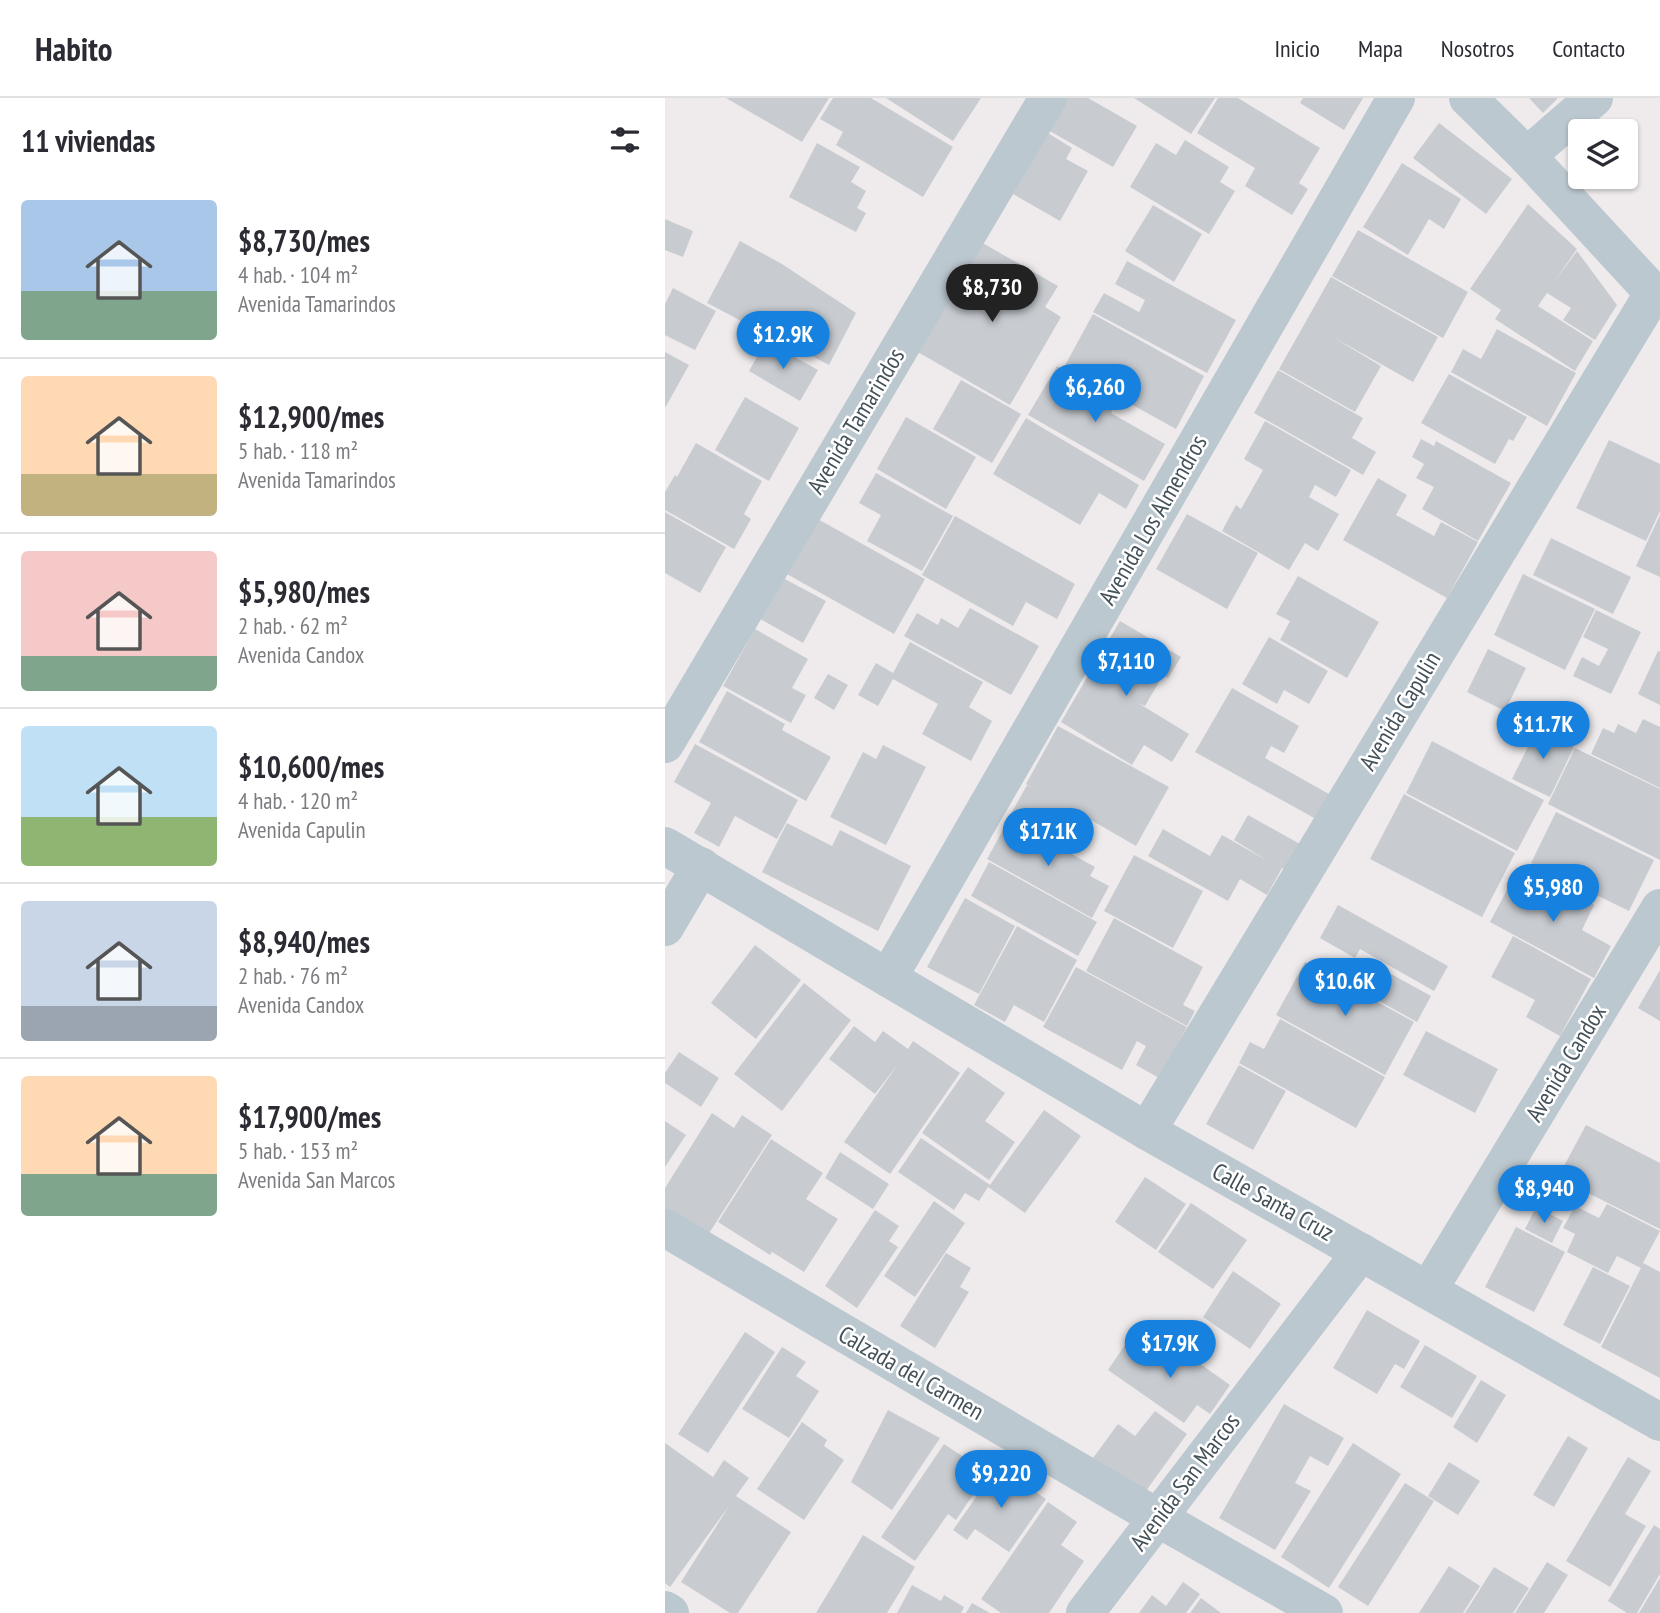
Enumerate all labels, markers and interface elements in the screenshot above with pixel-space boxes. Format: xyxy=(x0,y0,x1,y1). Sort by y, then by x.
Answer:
text: Habito xyxy=(35,27,113,70)
text: Inicio xyxy=(1274,33,1320,64)
text: Mapa xyxy=(1358,33,1403,64)
text: Nosotros xyxy=(1441,33,1514,64)
text: Contacto xyxy=(1552,33,1625,64)
map controls xyxy=(1568,119,1638,189)
button: layers xyxy=(1568,119,1638,189)
text: 11 viviendas xyxy=(21,121,155,160)
icon: filters xyxy=(606,121,644,159)
text: $8,730/mes xyxy=(238,221,370,260)
icon: home xyxy=(77,228,161,312)
text: 4 hab. · 104 m² xyxy=(238,260,358,289)
pin: $8,730 xyxy=(935,264,1049,324)
text: $8,730 xyxy=(962,272,1022,301)
text: Avenida Tamarindos xyxy=(238,289,396,318)
pin: $12.9K xyxy=(726,312,840,371)
text: $12.9K xyxy=(753,319,813,348)
street label: Avenida Tamarindos xyxy=(800,342,911,499)
pin: $6,260 xyxy=(1038,364,1152,424)
text: $6,260 xyxy=(1065,372,1125,401)
text: $12,900/mes xyxy=(238,397,384,436)
icon: home xyxy=(77,404,161,488)
street label: Avenida Los Almendros xyxy=(1091,429,1214,610)
text: 5 hab. · 118 m² xyxy=(238,436,358,465)
text: Avenida Tamarindos xyxy=(238,465,396,494)
text: $5,980/mes xyxy=(238,572,370,611)
icon: home xyxy=(77,579,161,663)
text: 2 hab. · 62 m² xyxy=(238,611,348,640)
pin: $7,110 xyxy=(1069,638,1183,698)
text: Avenida Candox xyxy=(238,640,364,669)
text: $7,110 xyxy=(1097,646,1155,675)
street label: Avenida Capulin xyxy=(1352,646,1447,776)
pin: $11.7K xyxy=(1486,702,1600,761)
text: $11.7K xyxy=(1513,709,1573,738)
text: $10,600/mes xyxy=(238,747,384,786)
icon: home xyxy=(77,754,161,838)
text: 4 hab. · 120 m² xyxy=(238,786,358,815)
pin: $17.1K xyxy=(991,808,1105,868)
text: Avenida Capulin xyxy=(238,815,366,844)
text: $17.1K xyxy=(1019,816,1077,845)
pin: $5,980 xyxy=(1496,864,1610,924)
text: $5,980 xyxy=(1523,872,1583,901)
text: $8,940/mes xyxy=(238,922,370,961)
icon: home xyxy=(77,929,161,1013)
pin: $10.6K xyxy=(1288,958,1402,1018)
text: 2 hab. · 76 m² xyxy=(238,961,348,990)
text: $10.6K xyxy=(1315,966,1375,995)
text: Avenida Candox xyxy=(238,990,364,1019)
street label: Avenida Candox xyxy=(1518,998,1613,1127)
text: $17,900/mes xyxy=(238,1097,381,1136)
icon: home xyxy=(77,1104,161,1188)
text: 5 hab. · 153 m² xyxy=(238,1136,358,1165)
street label: Calle Santa Cruz xyxy=(1207,1155,1340,1248)
text: Avenida San Marcos xyxy=(238,1165,395,1194)
pin: $8,940 xyxy=(1487,1166,1601,1225)
text: $8,940 xyxy=(1514,1173,1574,1202)
street label: Calzada del Carmen xyxy=(833,1318,990,1427)
pin: $17.9K xyxy=(1113,1320,1227,1380)
text: $17.9K xyxy=(1141,1328,1199,1357)
street label: Avenida San Marcos xyxy=(1123,1407,1246,1557)
pin: $9,220 xyxy=(944,1450,1058,1510)
text: $9,220 xyxy=(971,1458,1031,1487)

